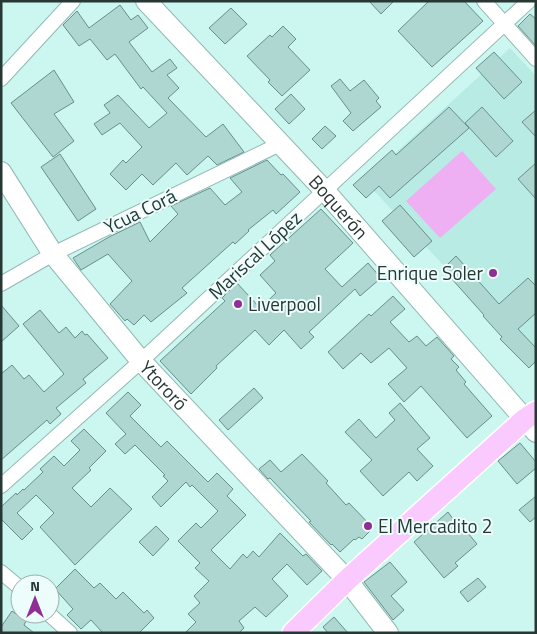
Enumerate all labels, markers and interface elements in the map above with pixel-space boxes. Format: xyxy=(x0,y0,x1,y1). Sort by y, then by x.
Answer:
street label: Boquerón xyxy=(302,168,376,245)
street label: Ycua Corá xyxy=(99,180,181,241)
street label: Mariscal López xyxy=(201,204,308,306)
place label: Enrique Soler xyxy=(377,258,483,287)
marker: Enrique Soler xyxy=(487,267,499,279)
place label: Liverpool xyxy=(248,289,321,318)
marker: Liverpool xyxy=(232,298,244,310)
street label: Ytororó xyxy=(133,353,195,417)
place label: El Mercadito 2 xyxy=(378,511,492,540)
marker: El Mercadito 2 xyxy=(362,520,374,532)
north arrow xyxy=(10,574,60,624)
text: N xyxy=(30,575,40,596)

